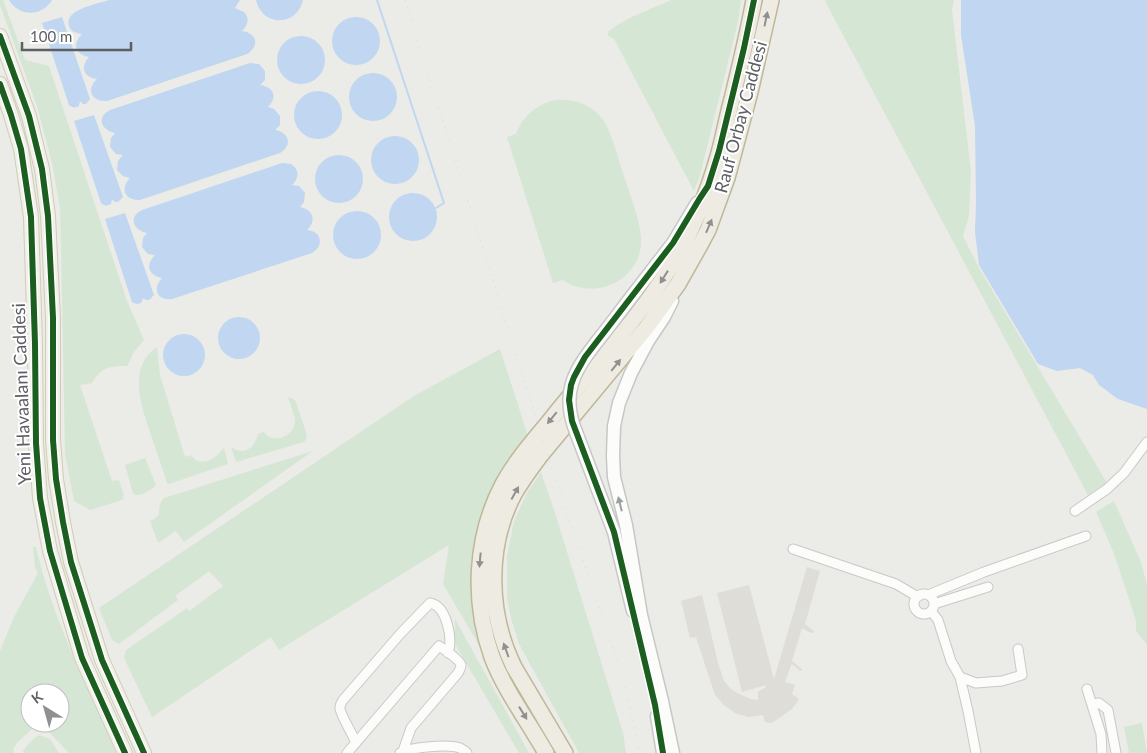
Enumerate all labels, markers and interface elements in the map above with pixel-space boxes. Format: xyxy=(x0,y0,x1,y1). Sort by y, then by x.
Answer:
one-way arrow xyxy=(763,11,771,27)
scale bar xyxy=(22,20,131,52)
text: 100 m xyxy=(30,27,72,45)
street label: Rauf Orbay Caddesi xyxy=(709,38,771,195)
one-way arrow xyxy=(706,219,714,233)
one-way arrow xyxy=(659,271,669,284)
street label: Yeni Havaalanı Caddesi xyxy=(7,303,35,485)
one-way arrow xyxy=(610,359,621,372)
one-way arrow xyxy=(547,411,558,424)
one-way arrow xyxy=(511,486,520,500)
one-way arrow xyxy=(616,496,624,511)
one-way arrow xyxy=(476,553,484,569)
one-way arrow xyxy=(502,642,510,657)
north arrow xyxy=(20,683,70,733)
text: K xyxy=(28,687,46,707)
one-way arrow xyxy=(518,707,527,720)

